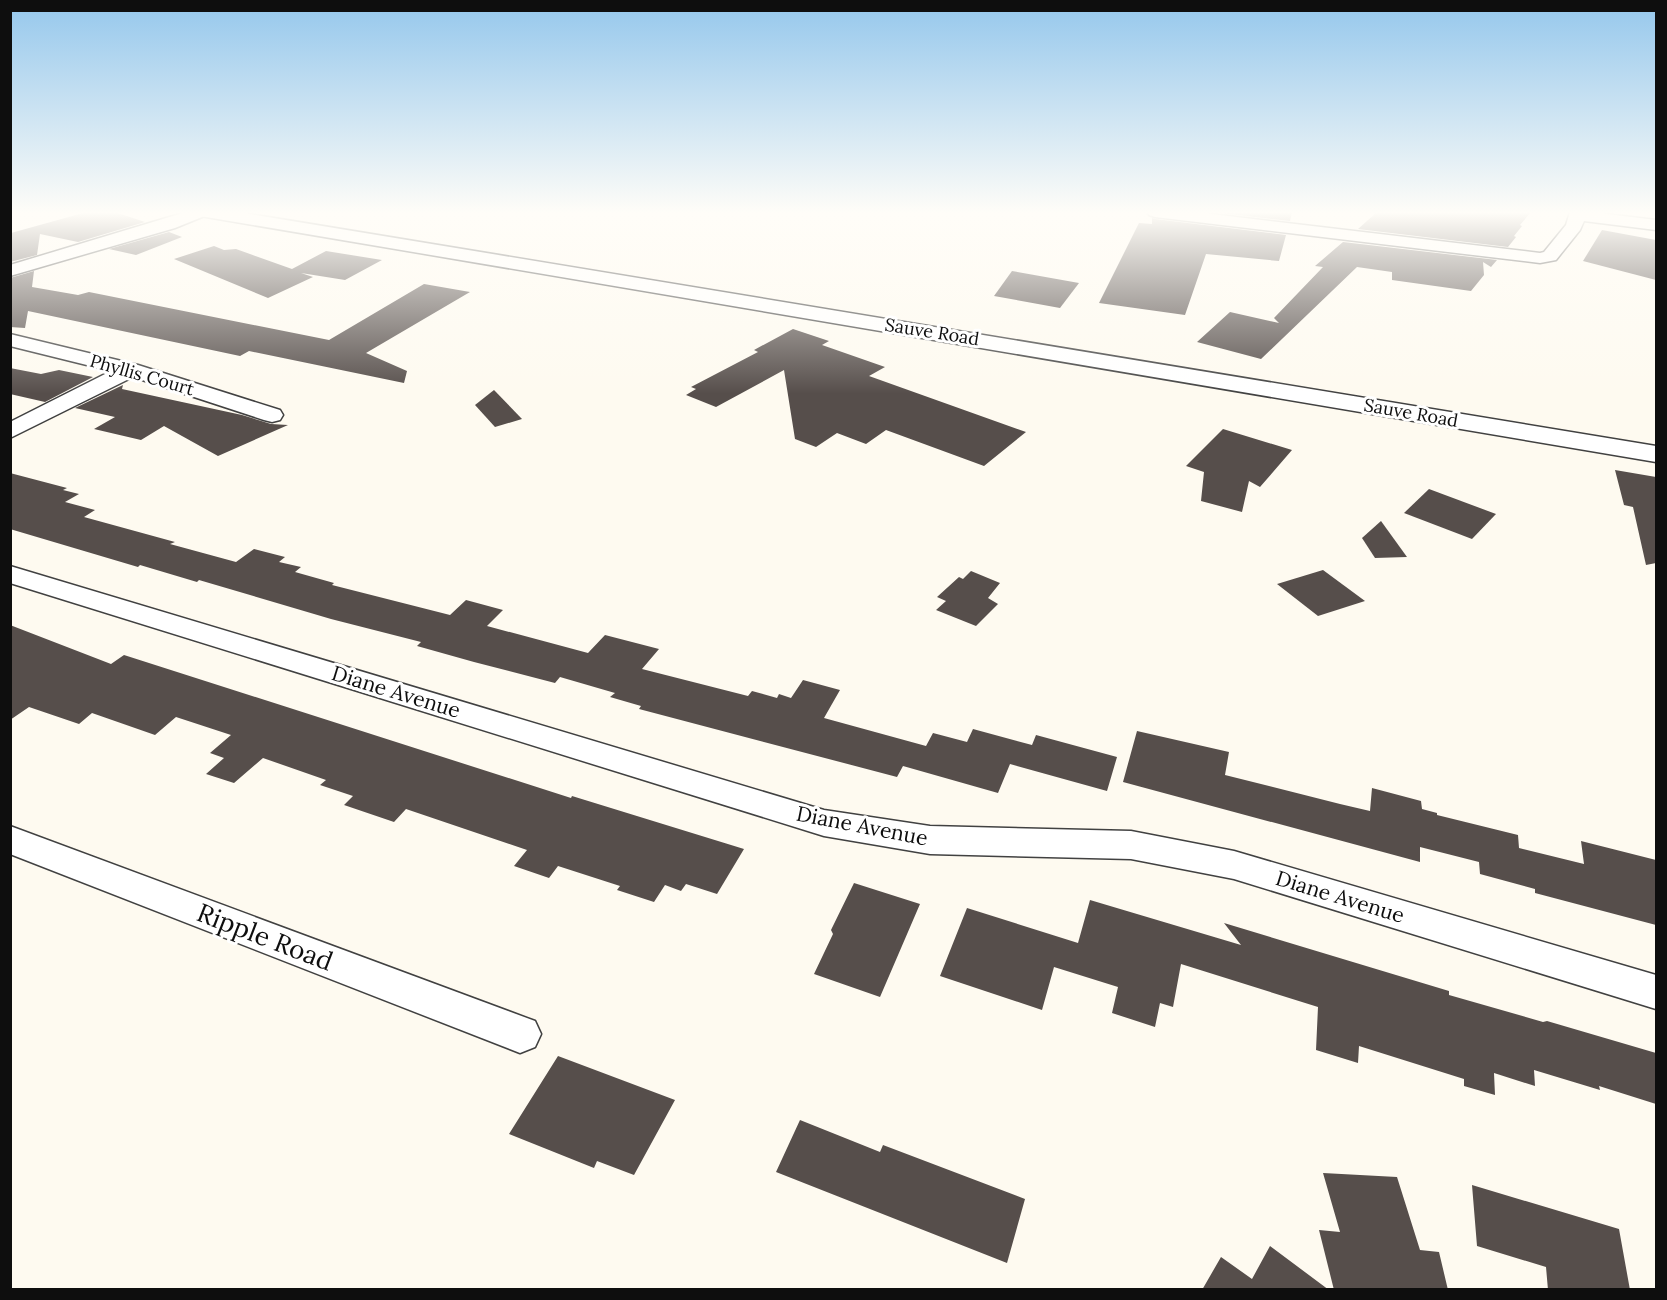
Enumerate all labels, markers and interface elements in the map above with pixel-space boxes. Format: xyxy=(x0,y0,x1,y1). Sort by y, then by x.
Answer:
street label: Sauve Road xyxy=(883,313,981,350)
street label: Phyllis Court xyxy=(87,349,197,400)
street label: Sauve Road xyxy=(1362,393,1460,432)
street label: Diane Avenue xyxy=(328,659,464,724)
street label: Diane Avenue xyxy=(794,800,930,851)
street label: Diane Avenue xyxy=(1272,864,1408,929)
street label: Ripple Road xyxy=(193,896,338,978)

